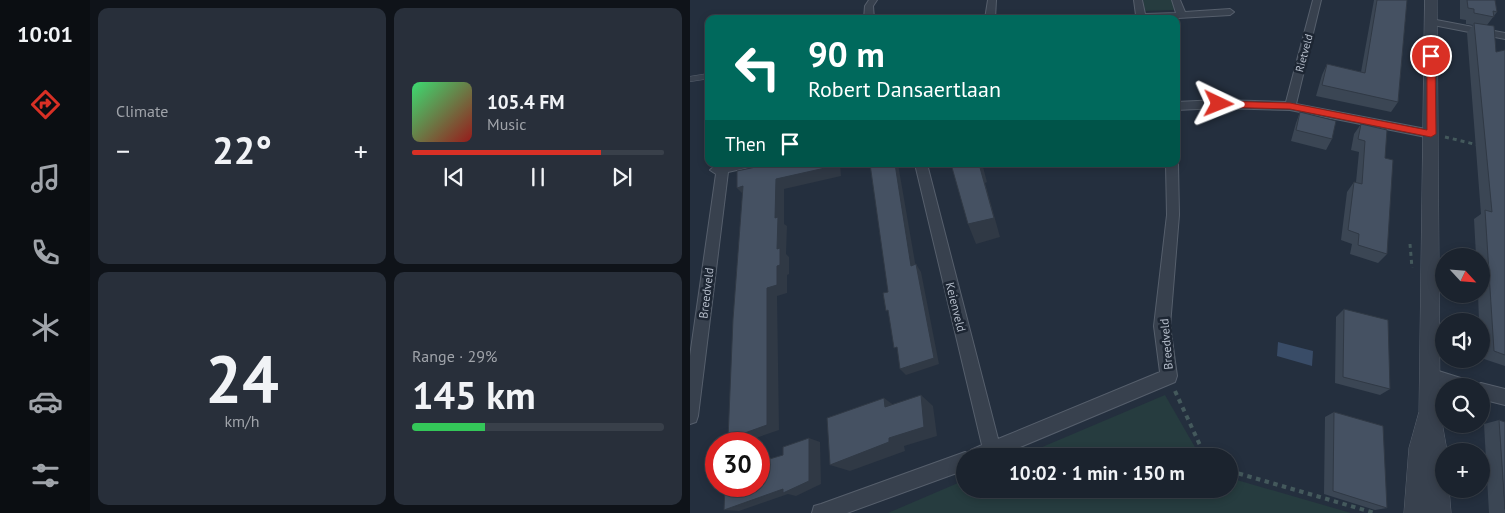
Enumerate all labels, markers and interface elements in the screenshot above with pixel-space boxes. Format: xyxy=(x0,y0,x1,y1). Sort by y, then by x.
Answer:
text: 10:01 xyxy=(17,20,73,48)
text: 90 m xyxy=(808,31,885,77)
street label: Rietveld xyxy=(1292,32,1316,74)
icon: left xyxy=(725,35,790,100)
pin xyxy=(1410,35,1452,77)
icon: arrive xyxy=(1417,42,1445,70)
text: Robert Dansaertlaan xyxy=(808,75,1001,103)
position arrow xyxy=(1192,77,1244,129)
icon: directions xyxy=(28,87,63,122)
text: 105.4 FM xyxy=(487,90,564,114)
text: Climate xyxy=(116,101,168,121)
text: Music xyxy=(487,114,527,134)
text: 22° xyxy=(212,125,272,174)
icon: arrive xyxy=(776,130,804,158)
text: − xyxy=(116,132,130,169)
text: + xyxy=(354,132,368,169)
text: Then xyxy=(725,132,766,156)
icon: music xyxy=(28,161,63,196)
icon: previous xyxy=(440,163,468,191)
icon: pause xyxy=(524,163,552,191)
icon: next xyxy=(608,163,636,191)
icon: phone xyxy=(28,235,63,270)
north arrow xyxy=(1435,248,1490,302)
map controls xyxy=(1435,248,1490,498)
street label: Breedveld xyxy=(695,267,717,319)
street label: Keienveld xyxy=(943,281,969,333)
icon: climate xyxy=(28,310,63,345)
button: sound xyxy=(1435,313,1490,368)
street label: Breedveld xyxy=(1156,318,1176,370)
text: 24 xyxy=(205,336,279,420)
text: Range · 29% xyxy=(412,346,497,366)
text: 145 km xyxy=(412,370,536,419)
button: search xyxy=(1435,378,1490,433)
icon: car xyxy=(28,384,63,419)
text: km/h xyxy=(224,411,260,431)
speed limit sign: 30 xyxy=(705,432,770,497)
button: + xyxy=(1435,443,1490,498)
icon: filters xyxy=(28,458,63,493)
text: 10:02 · 1 min · 150 m xyxy=(1009,461,1185,485)

